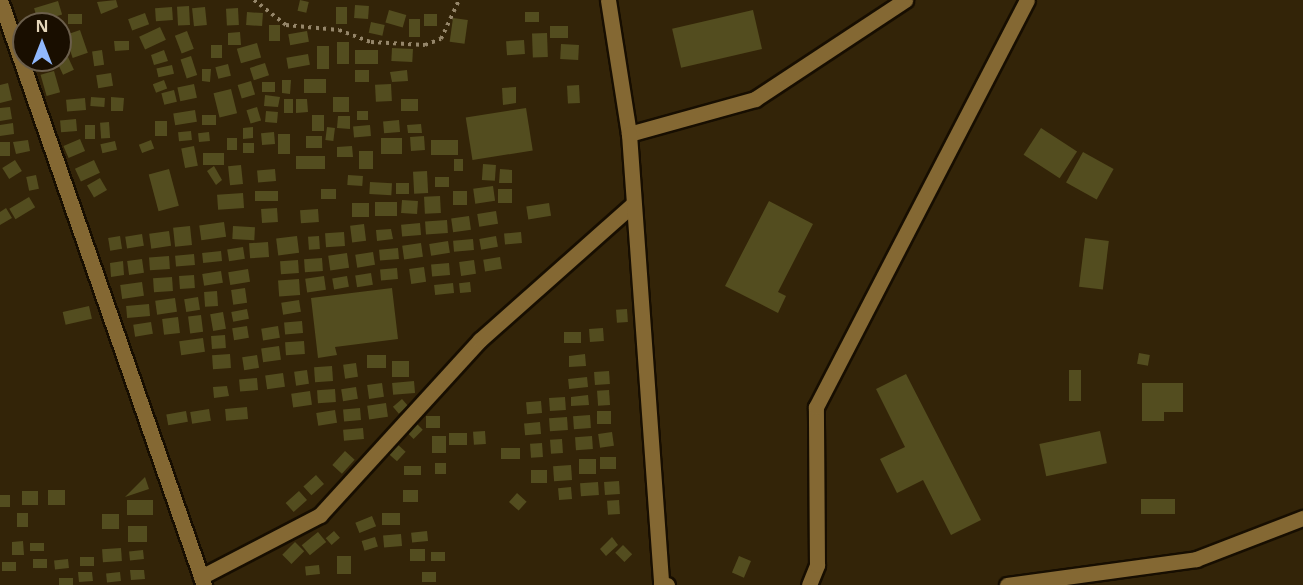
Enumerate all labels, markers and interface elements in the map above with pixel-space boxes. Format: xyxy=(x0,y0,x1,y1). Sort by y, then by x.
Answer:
north arrow xyxy=(12,12,72,72)
text: N xyxy=(35,15,49,37)

